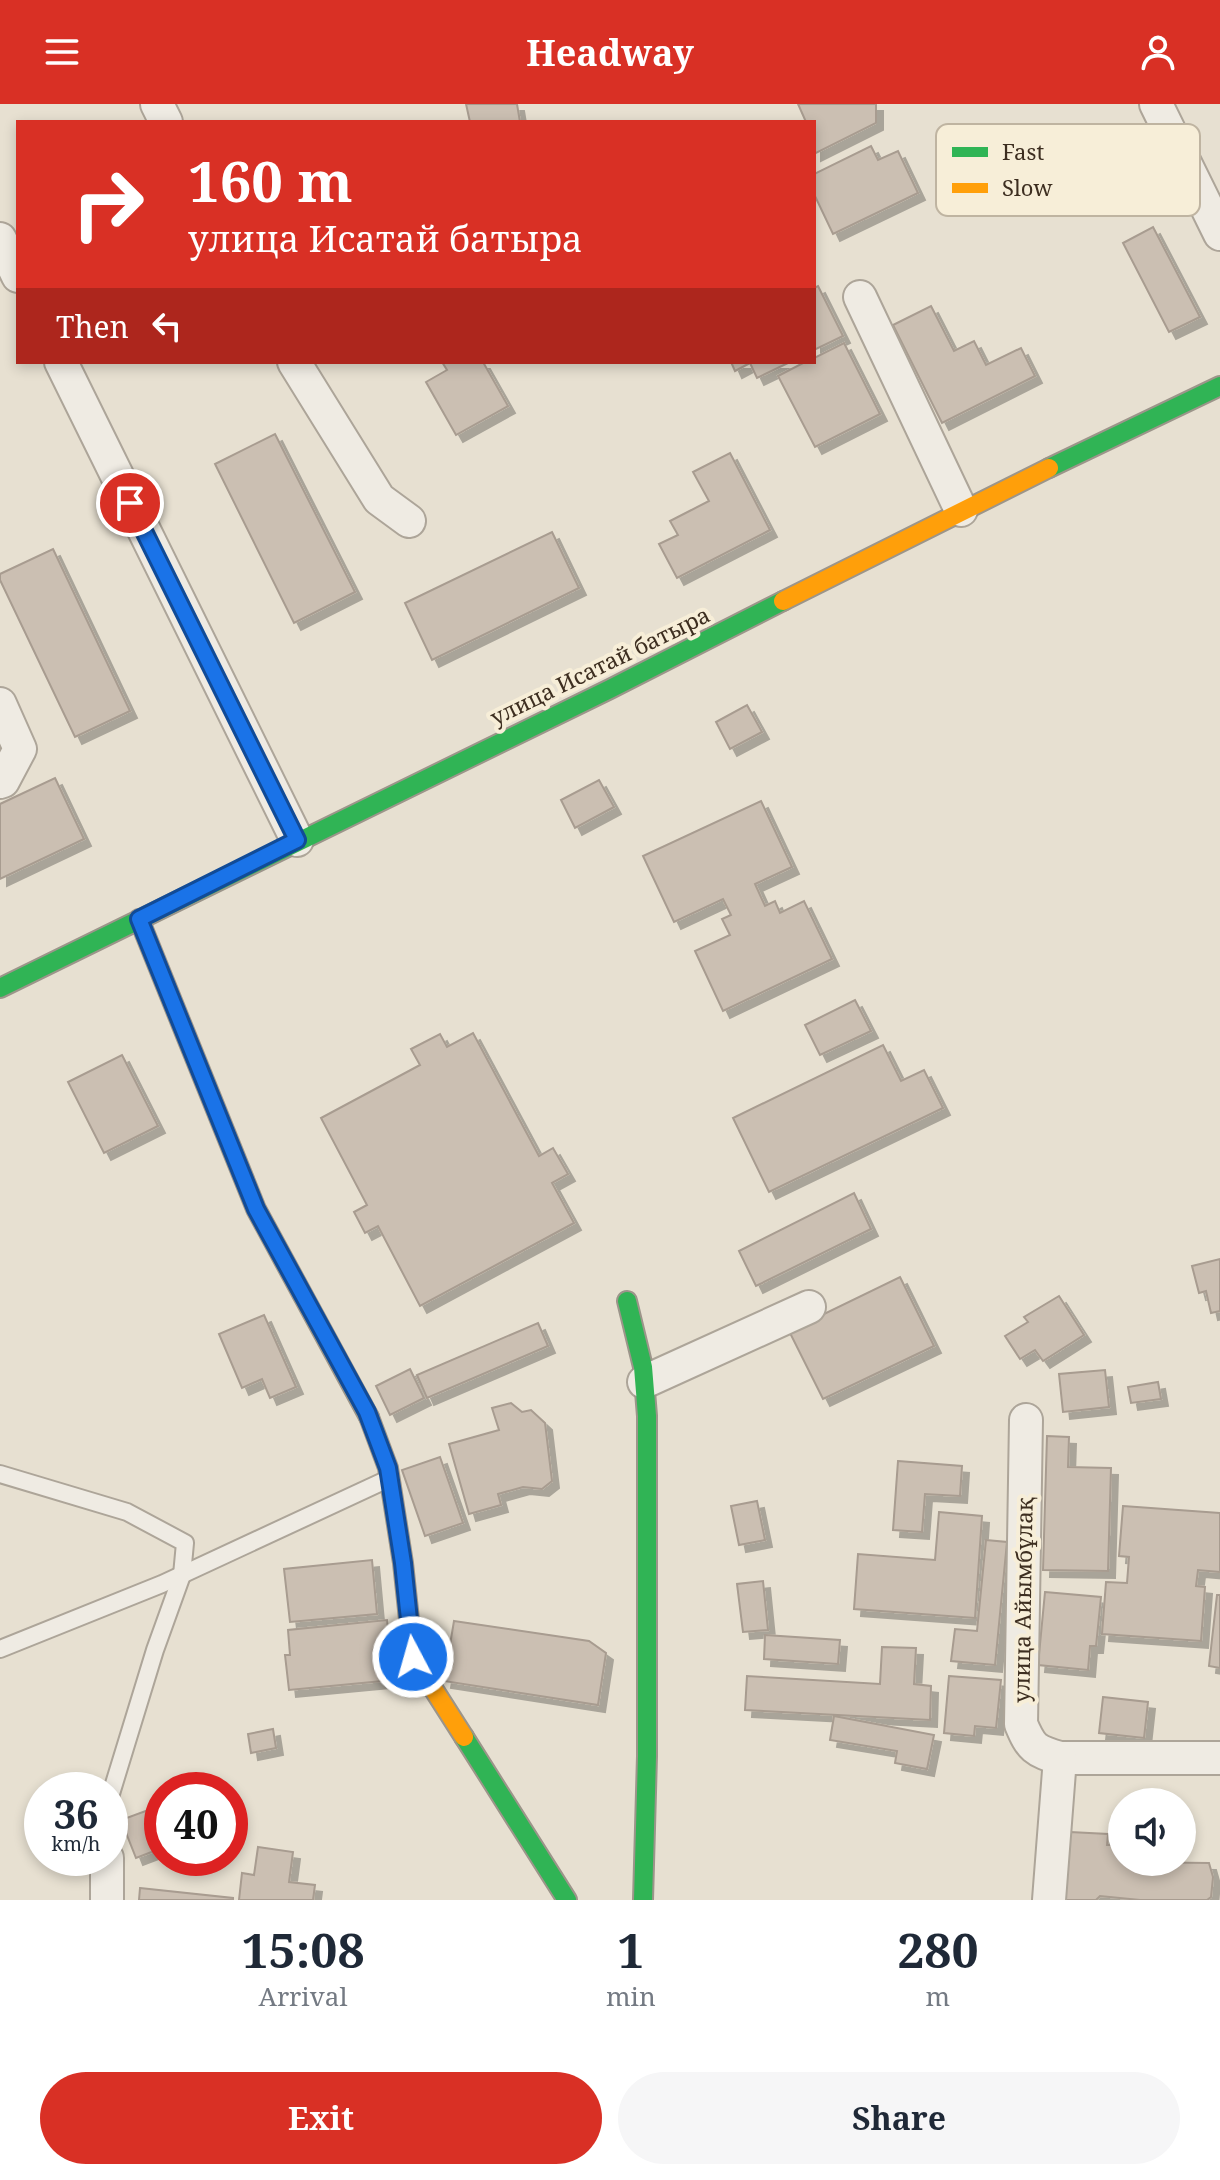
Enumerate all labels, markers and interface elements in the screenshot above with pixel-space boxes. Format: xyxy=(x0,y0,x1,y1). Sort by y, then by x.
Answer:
text: Headway xyxy=(526,28,694,77)
icon: menu xyxy=(40,30,84,74)
icon: person xyxy=(1136,30,1180,74)
legend xyxy=(936,124,1200,216)
text: Fast xyxy=(1002,136,1044,166)
text: 160 m xyxy=(188,142,353,218)
icon: right xyxy=(56,152,160,256)
text: Slow xyxy=(1002,172,1052,202)
text: улица Исатай батыра xyxy=(188,214,583,263)
icon: left xyxy=(145,304,189,348)
text: Then xyxy=(56,306,129,347)
pin xyxy=(96,469,164,537)
icon: arrive xyxy=(108,481,152,525)
street label: улица Исатай батыра xyxy=(485,599,715,731)
street label: улица Айымбұлақ xyxy=(1005,1497,1039,1703)
position arrow xyxy=(371,1615,455,1699)
speed limit sign: 40 xyxy=(144,1772,248,1876)
text: 36 xyxy=(53,1786,99,1841)
map controls xyxy=(1108,1788,1196,1876)
button: sound xyxy=(1108,1788,1196,1876)
text: km/h xyxy=(51,1830,101,1857)
text: 15:08 xyxy=(241,1917,365,1982)
text: 1 xyxy=(617,1917,644,1982)
text: 280 xyxy=(897,1917,979,1982)
text: Arrival xyxy=(259,1978,347,2014)
text: min xyxy=(606,1978,656,2014)
text: m xyxy=(926,1978,950,2014)
button: Exit xyxy=(40,2072,602,2164)
button: Share xyxy=(618,2072,1180,2164)

